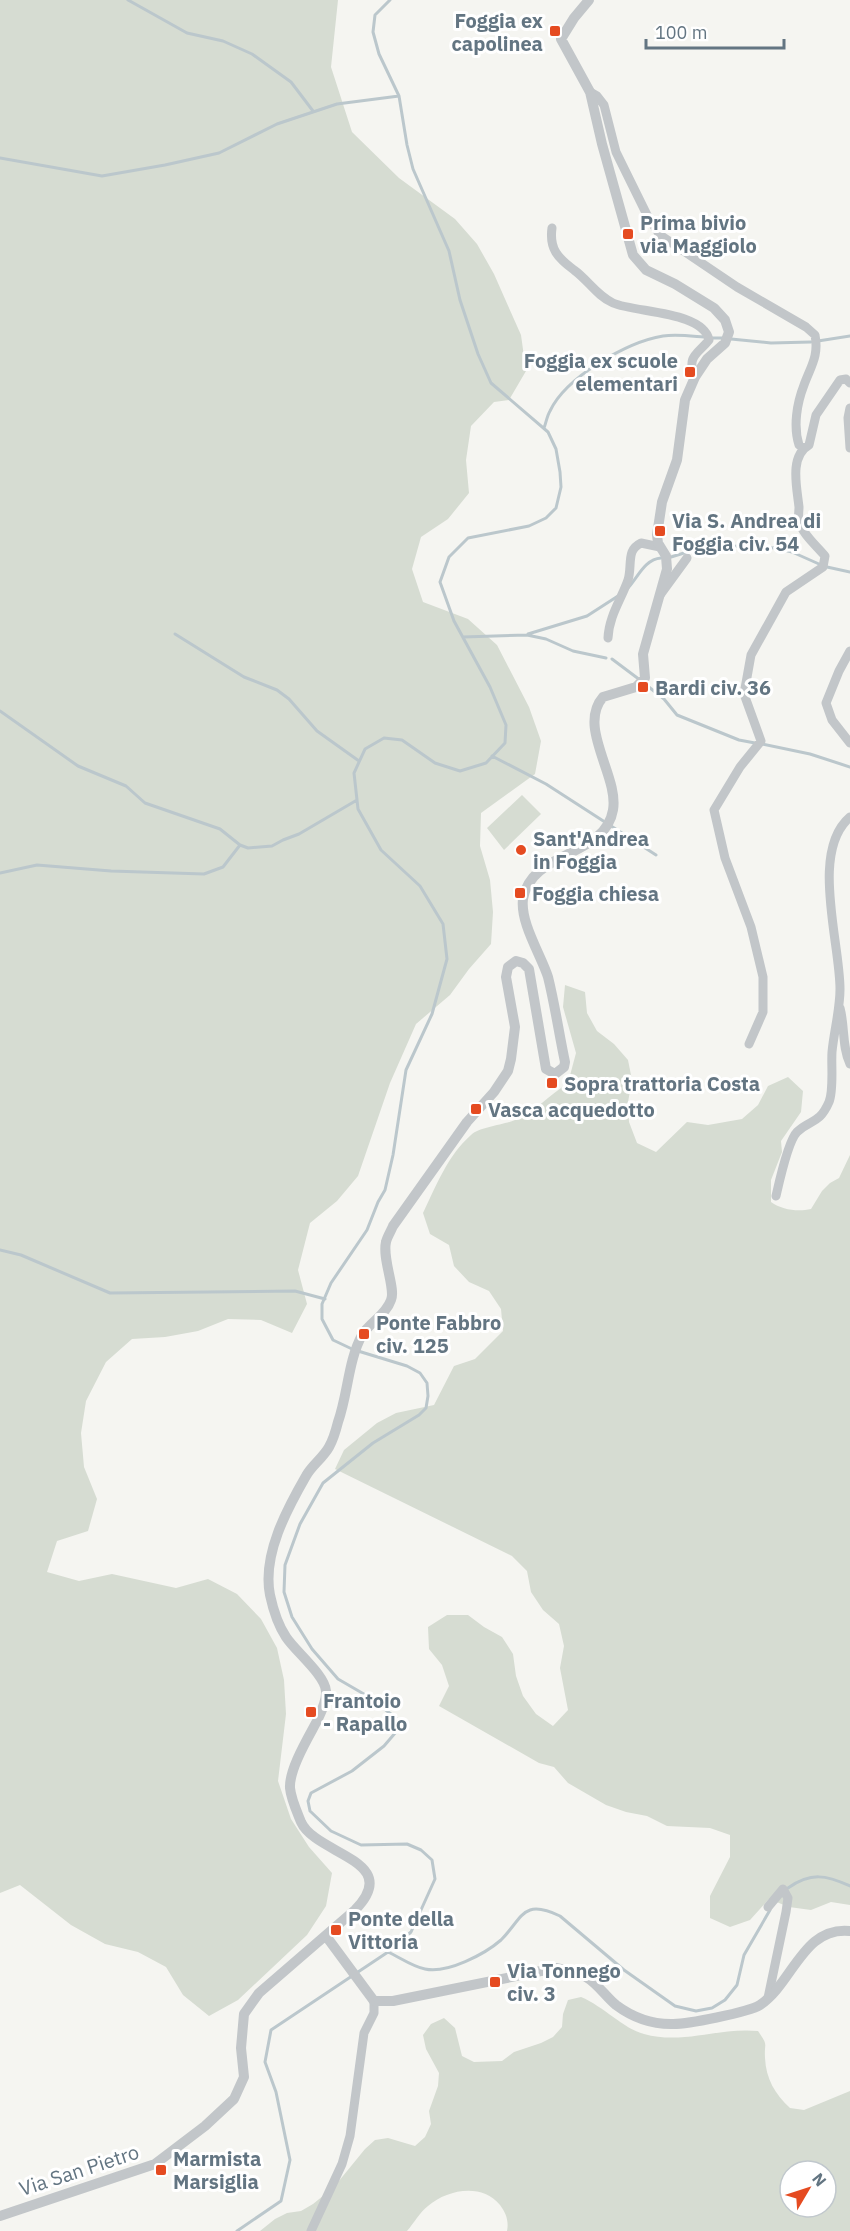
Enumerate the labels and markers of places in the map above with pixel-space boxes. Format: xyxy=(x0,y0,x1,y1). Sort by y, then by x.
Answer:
place label: Foggia ex capolinea xyxy=(452,7,543,57)
marker: Foggia ex capolinea xyxy=(548,24,562,38)
place label: Prima bivio via Maggiolo xyxy=(640,209,757,259)
marker: Prima bivio via Maggiolo xyxy=(621,227,635,241)
place label: Foggia ex scuole elementari xyxy=(524,347,678,397)
marker: Foggia ex scuole elementari xyxy=(683,365,697,379)
place label: Via S. Andrea di Foggia civ. 54 xyxy=(672,507,821,557)
marker: Via S. Andrea di Foggia civ. 54 xyxy=(653,524,667,538)
place label: Bardi civ. 36 xyxy=(655,674,771,701)
marker: Bardi civ. 36 xyxy=(636,680,650,694)
place label: Sant'Andrea in Foggia xyxy=(533,825,649,875)
marker: Sant'Andrea in Foggia xyxy=(514,843,528,857)
place label: Foggia chiesa xyxy=(532,880,659,907)
marker: Foggia chiesa xyxy=(513,886,527,900)
place label: Sopra trattoria Costa xyxy=(564,1070,760,1097)
marker: Sopra trattoria Costa xyxy=(545,1076,559,1090)
place label: Vasca acquedotto xyxy=(488,1096,655,1123)
marker: Vasca acquedotto xyxy=(469,1102,483,1116)
place label: Ponte Fabbro civ. 125 xyxy=(376,1309,501,1359)
marker: Ponte Fabbro civ. 125 xyxy=(357,1327,371,1341)
place label: Frantoio - Rapallo xyxy=(323,1687,407,1737)
marker: Frantoio - Rapallo xyxy=(304,1705,318,1719)
place label: Ponte della Vittoria xyxy=(348,1905,454,1955)
marker: Ponte della Vittoria xyxy=(329,1923,343,1937)
place label: Via Tonnego civ. 3 xyxy=(507,1957,621,2007)
marker: Via Tonnego civ. 3 xyxy=(488,1975,502,1989)
place label: Marmista Marsiglia xyxy=(173,2145,261,2195)
marker: Marmista Marsiglia xyxy=(154,2163,168,2177)

